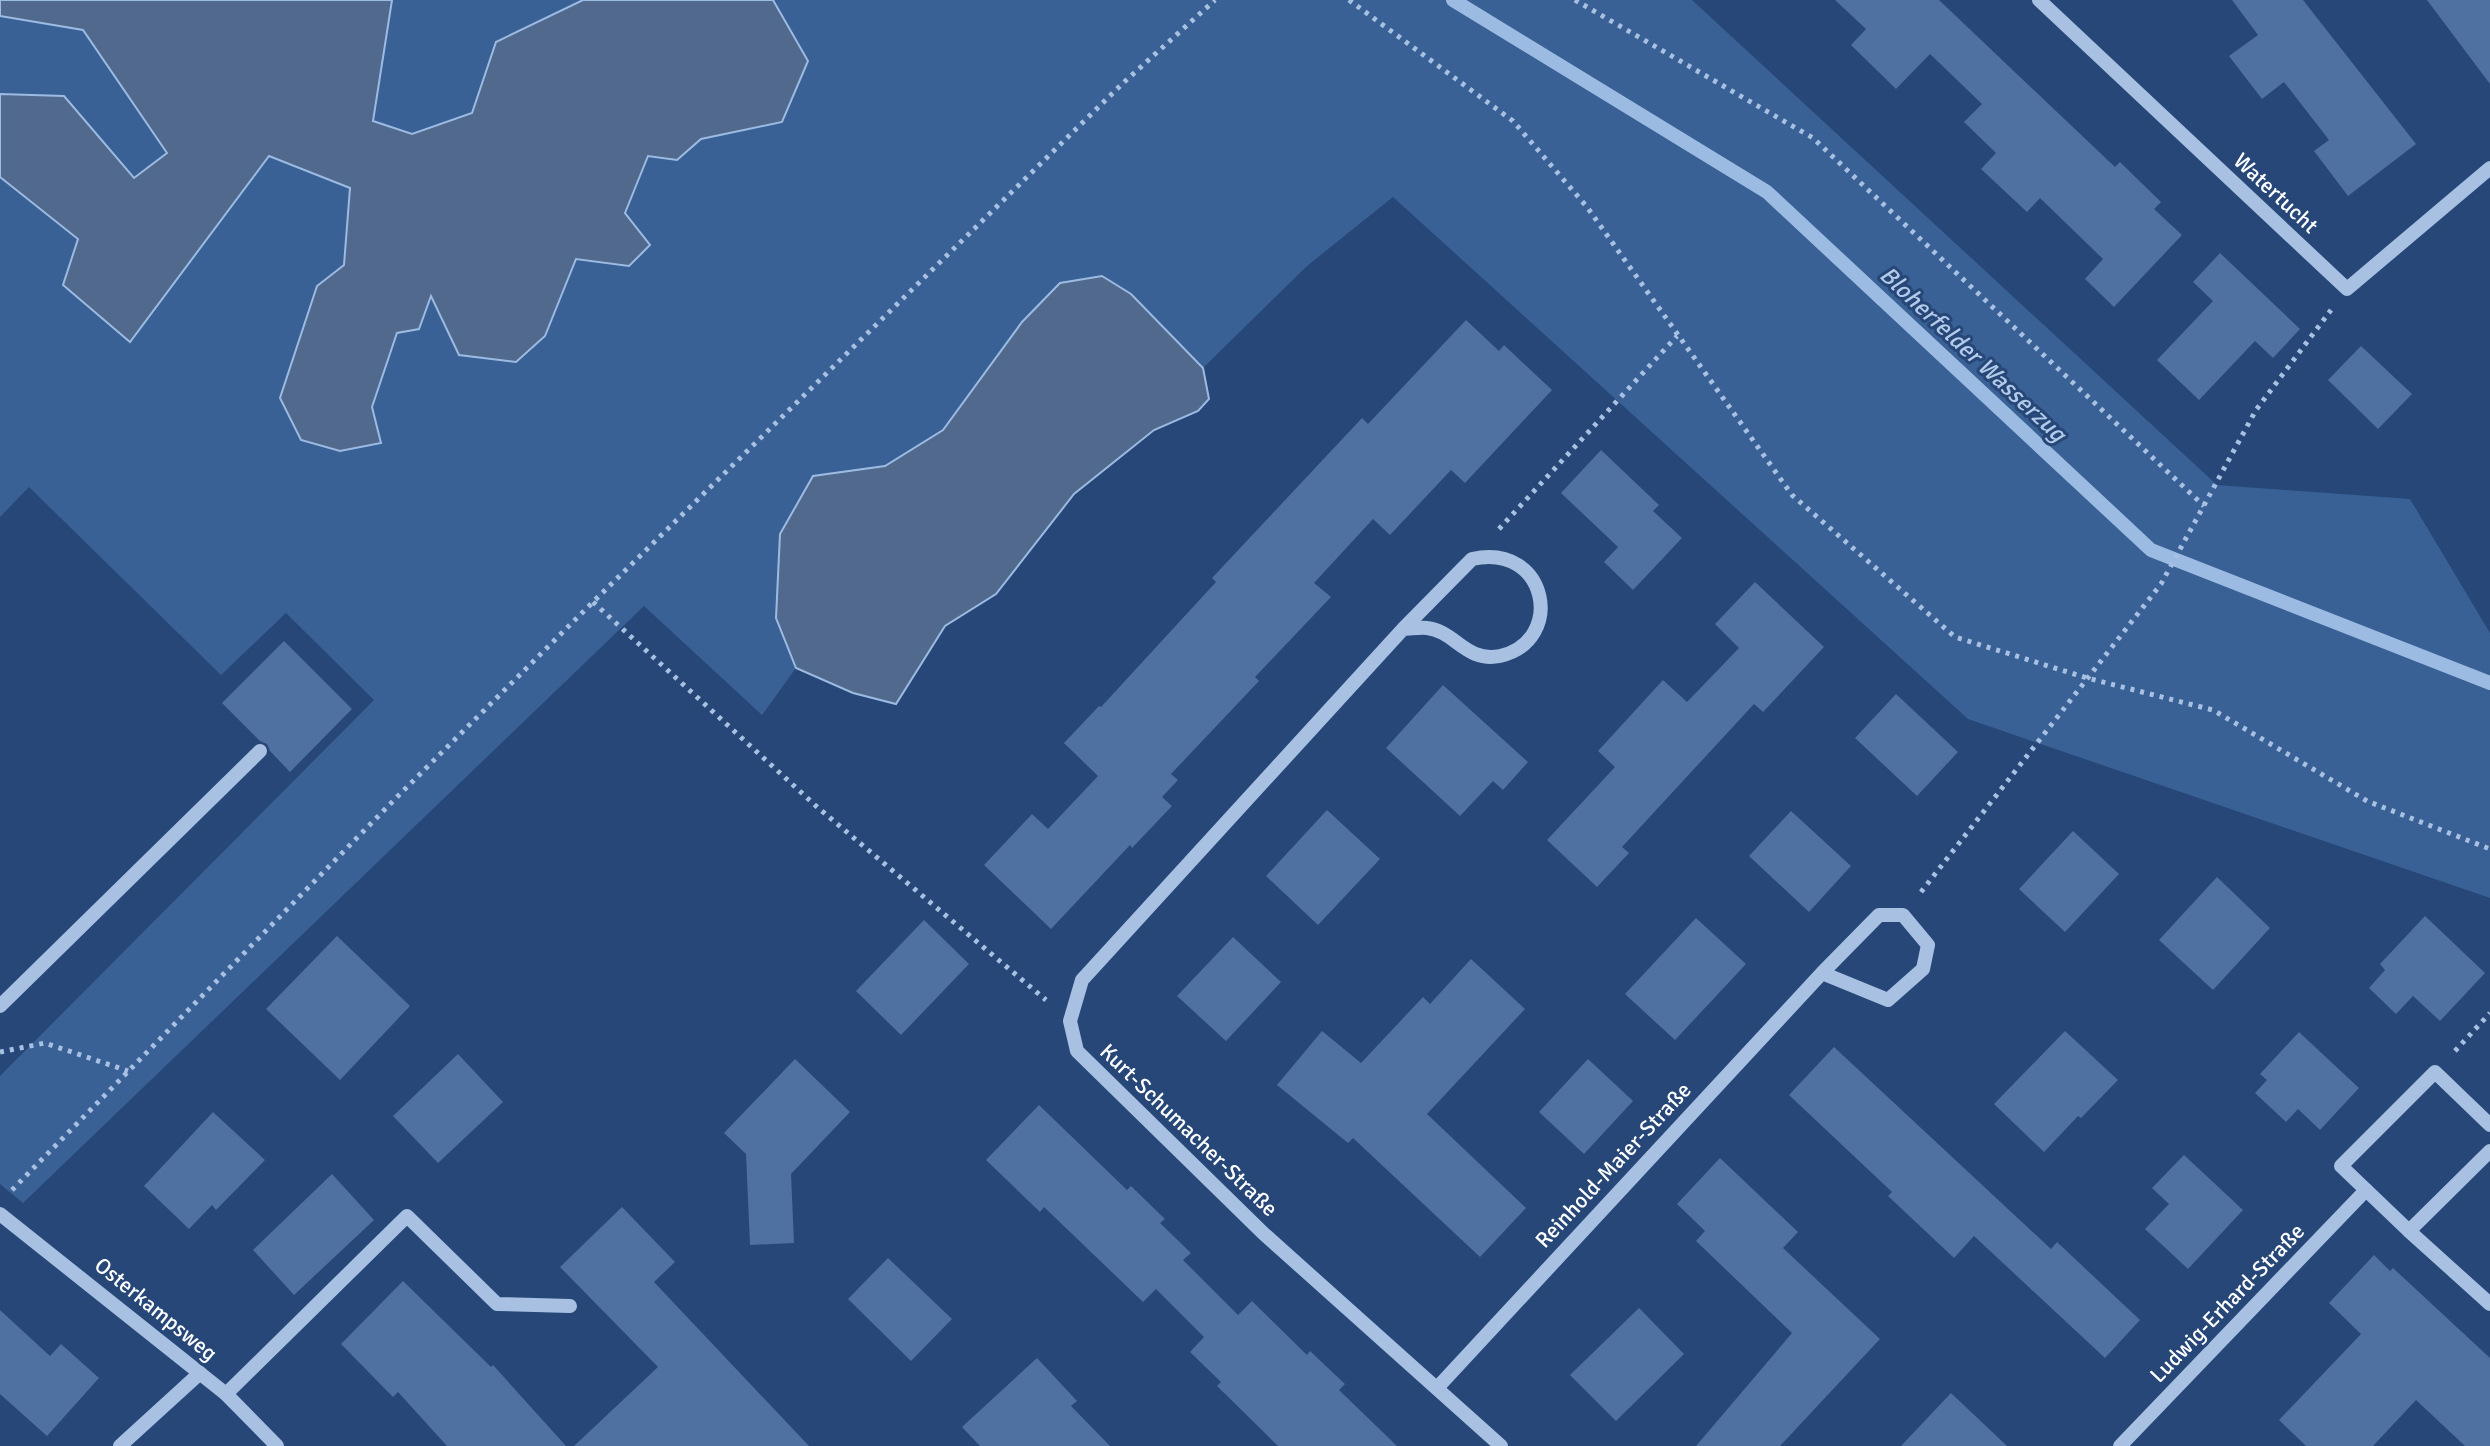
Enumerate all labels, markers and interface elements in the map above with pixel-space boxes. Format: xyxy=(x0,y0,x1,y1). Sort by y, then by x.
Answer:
street label: Watertucht xyxy=(2228,147,2324,239)
water label: Bloherfelder Wasserzug xyxy=(1873,260,2074,450)
street label: Kurt-Schumacher-Straße xyxy=(1094,1038,1284,1222)
street label: Reinhold-Maier-Straße xyxy=(1529,1077,1697,1253)
street label: Ludwig-Erhard-Straße xyxy=(2144,1218,2310,1388)
street label: Osterkampsweg xyxy=(89,1251,223,1367)

